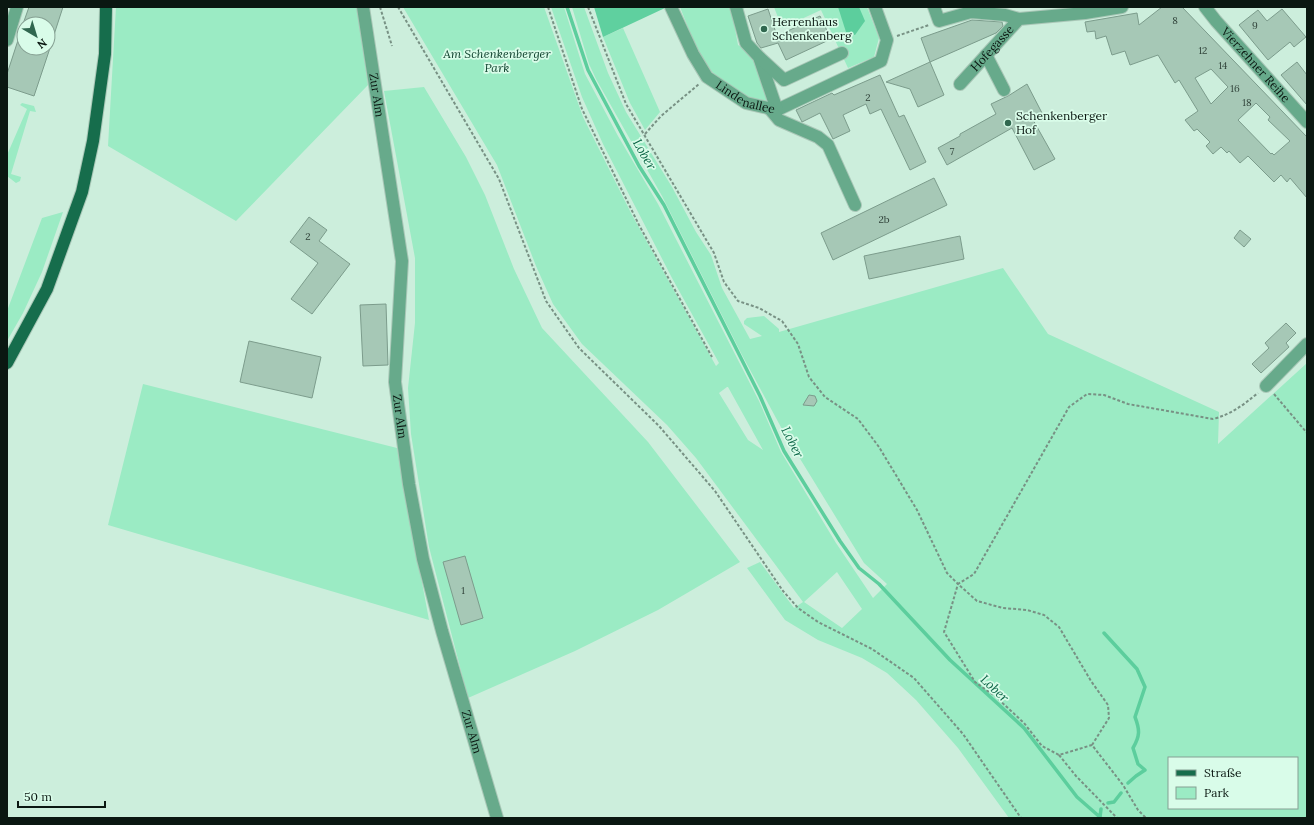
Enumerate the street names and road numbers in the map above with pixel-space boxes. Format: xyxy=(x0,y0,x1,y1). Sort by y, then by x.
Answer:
street label: Hofegasse xyxy=(967,22,1017,74)
street label: Vierzehner Reihe xyxy=(1218,23,1294,106)
street label: Zur Alm xyxy=(366,72,388,118)
street label: Lindenallee xyxy=(713,77,777,116)
street label: Zur Alm xyxy=(390,393,411,440)
street label: Zur Alm xyxy=(459,708,486,755)

